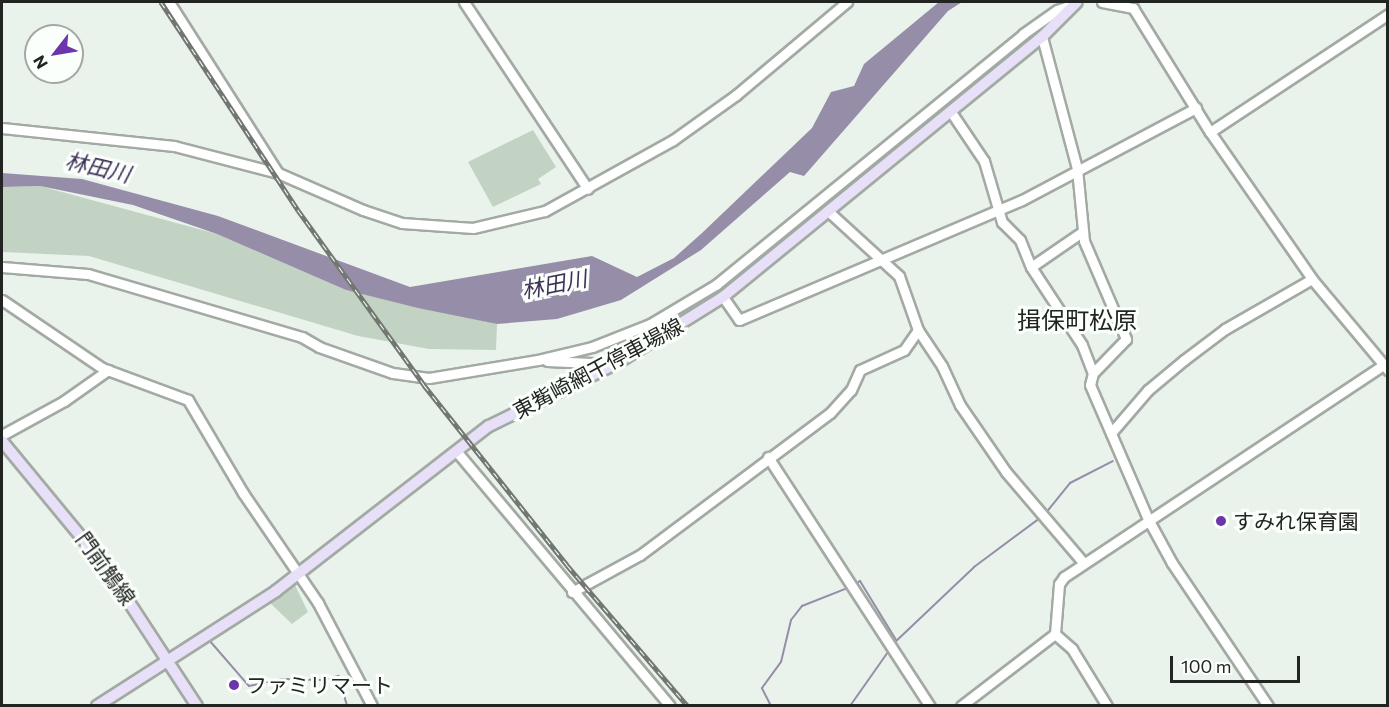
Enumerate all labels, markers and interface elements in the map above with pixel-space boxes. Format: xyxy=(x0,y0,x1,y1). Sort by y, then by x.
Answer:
north arrow xyxy=(24,24,84,84)
text: N xyxy=(29,52,51,73)
water label: 林田川 xyxy=(63,147,133,187)
water label: 林田川 xyxy=(519,265,589,303)
district label: 揖保町松原 xyxy=(1017,306,1137,334)
street label: 東觜崎網干停車場線 xyxy=(509,313,687,423)
place label: すみれ保育園 xyxy=(1233,508,1359,534)
marker: すみれ保育園 xyxy=(1214,514,1228,528)
street label: 門前鵤線 xyxy=(71,527,141,609)
scale bar xyxy=(1173,644,1304,682)
text: 100 m xyxy=(1181,655,1231,677)
place label: ファミリマート xyxy=(246,672,393,698)
marker: ファミリマート xyxy=(227,678,241,692)

